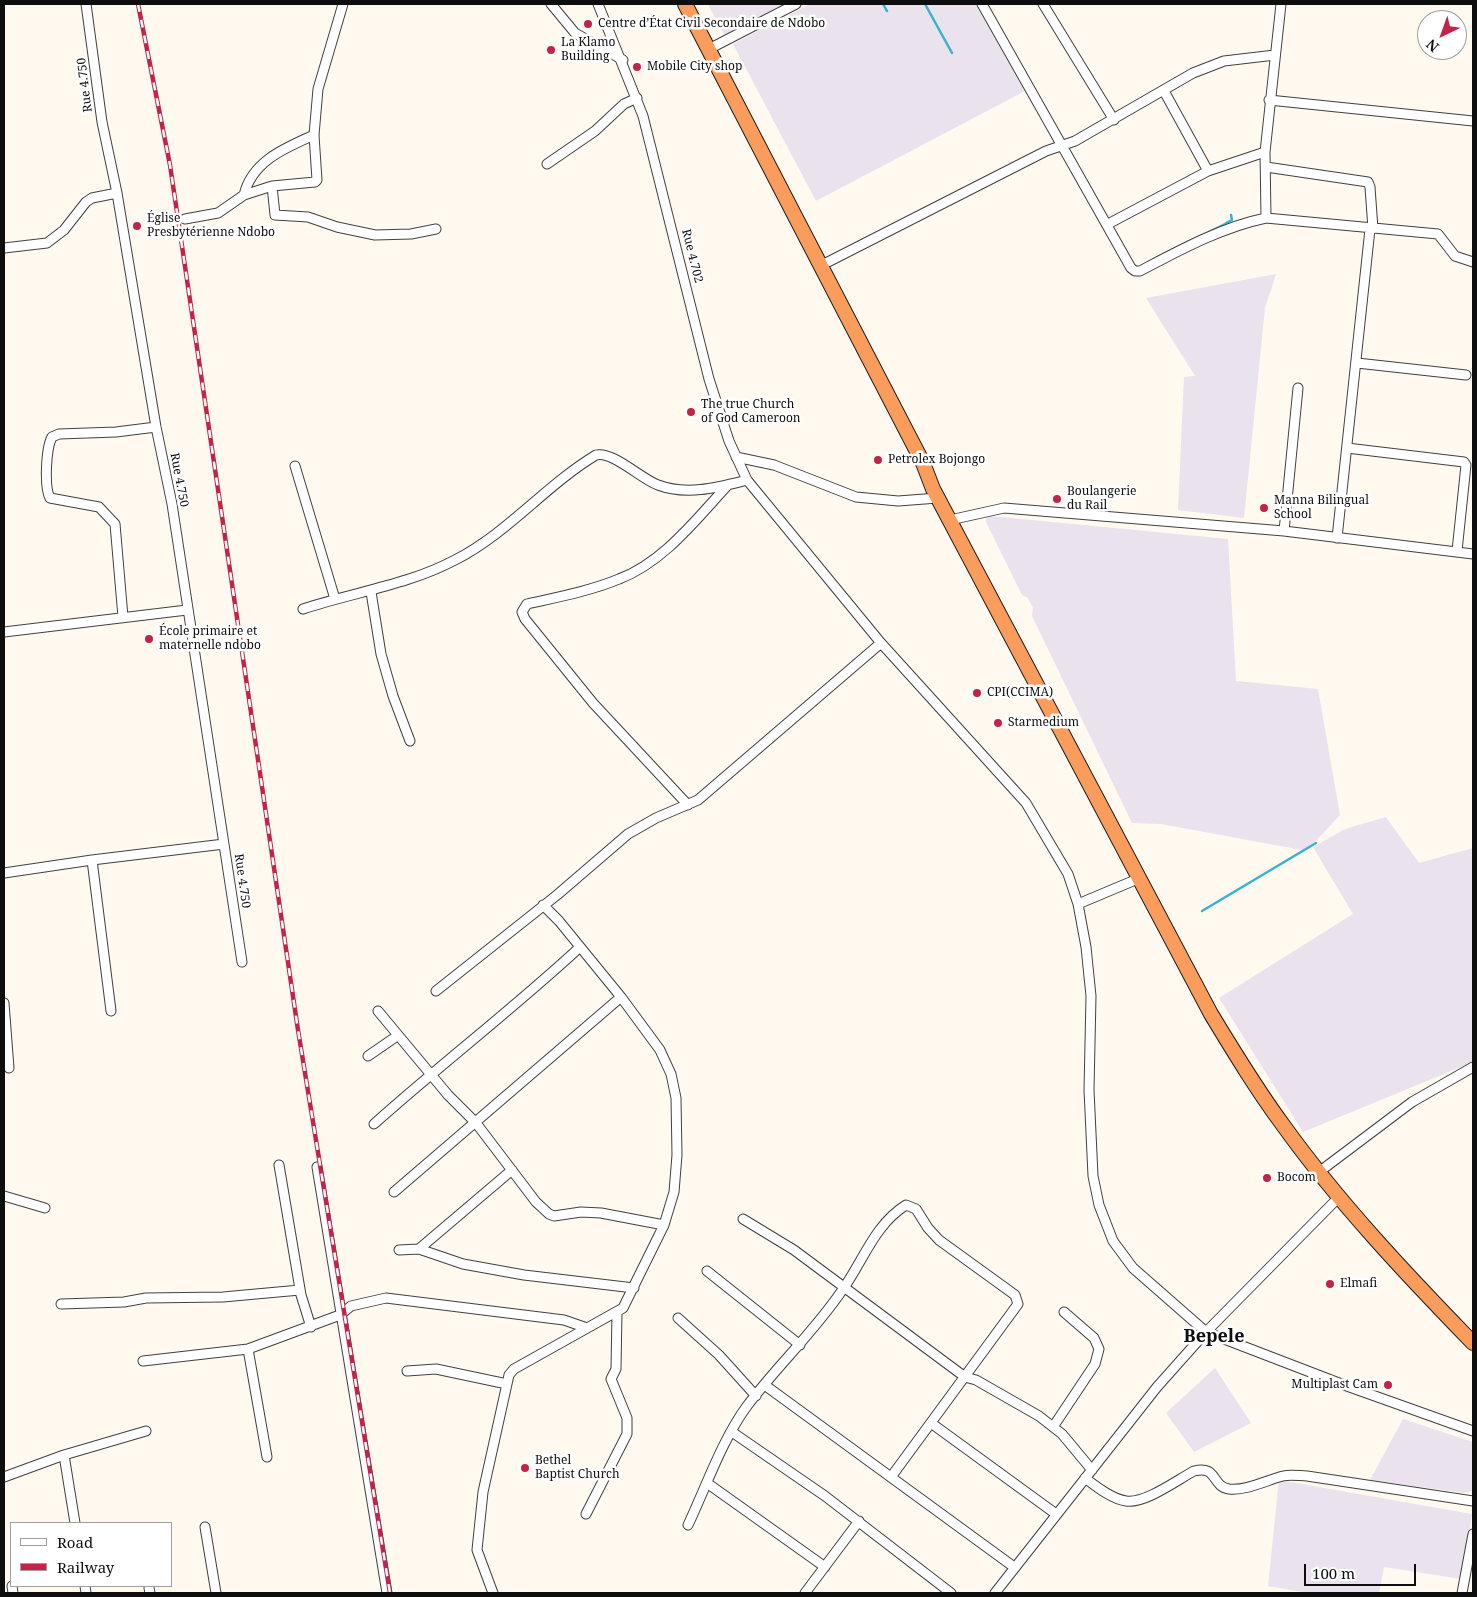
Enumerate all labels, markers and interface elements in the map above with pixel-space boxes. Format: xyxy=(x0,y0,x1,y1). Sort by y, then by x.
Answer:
north arrow xyxy=(1417,10,1467,60)
place label: Centre d’État Civil Secondaire de Ndobo xyxy=(598,17,825,31)
marker: Centre d’État Civil Secondaire de Ndobo xyxy=(582,18,594,30)
text: N xyxy=(1422,35,1443,57)
place label: La Klamo Building xyxy=(561,36,615,64)
marker: La Klamo Building xyxy=(545,44,557,56)
street label: Rue 4.750 xyxy=(75,57,95,113)
place label: Mobile City shop xyxy=(647,60,742,74)
marker: Mobile City shop xyxy=(631,61,643,73)
place label: Église Presbytérienne Ndobo xyxy=(147,212,275,240)
marker: Église Presbytérienne Ndobo xyxy=(131,220,143,232)
street label: Rue 4.702 xyxy=(678,228,706,284)
place label: The true Church of God Cameroon xyxy=(701,398,801,426)
marker: The true Church of God Cameroon xyxy=(685,406,697,418)
street label: Rue 4.750 xyxy=(167,452,191,508)
place label: Petrolex Bojongo xyxy=(888,453,985,467)
marker: Petrolex Bojongo xyxy=(872,454,884,466)
place label: Boulangerie du Rail xyxy=(1067,485,1136,513)
marker: Boulangerie du Rail xyxy=(1051,493,1063,505)
place label: Manna Bilingual School xyxy=(1274,494,1369,522)
marker: Manna Bilingual School xyxy=(1258,502,1270,514)
place label: École primaire et maternelle ndobo xyxy=(159,625,261,653)
marker: École primaire et maternelle ndobo xyxy=(143,633,155,645)
place label: CPI(CCIMA) xyxy=(987,686,1053,700)
marker: CPI(CCIMA) xyxy=(971,687,983,699)
place label: Starmedium xyxy=(1008,716,1079,730)
marker: Starmedium xyxy=(992,717,1004,729)
street label: Rue 4.750 xyxy=(231,853,253,909)
place label: Bocom xyxy=(1277,1171,1316,1185)
marker: Bocom xyxy=(1261,1172,1273,1184)
place label: Elmafi xyxy=(1340,1277,1377,1291)
marker: Elmafi xyxy=(1324,1278,1336,1290)
district label: Bepele xyxy=(1184,1326,1244,1348)
place label: Multiplast Cam xyxy=(1291,1378,1378,1392)
marker: Multiplast Cam xyxy=(1382,1379,1394,1391)
place label: Bethel Baptist Church xyxy=(535,1454,620,1482)
marker: Bethel Baptist Church xyxy=(519,1462,531,1474)
legend xyxy=(10,1522,172,1587)
text: Road xyxy=(57,1532,93,1552)
scale bar xyxy=(1307,1554,1420,1586)
text: Railway xyxy=(57,1557,114,1577)
text: 100 m xyxy=(1312,1563,1355,1583)

